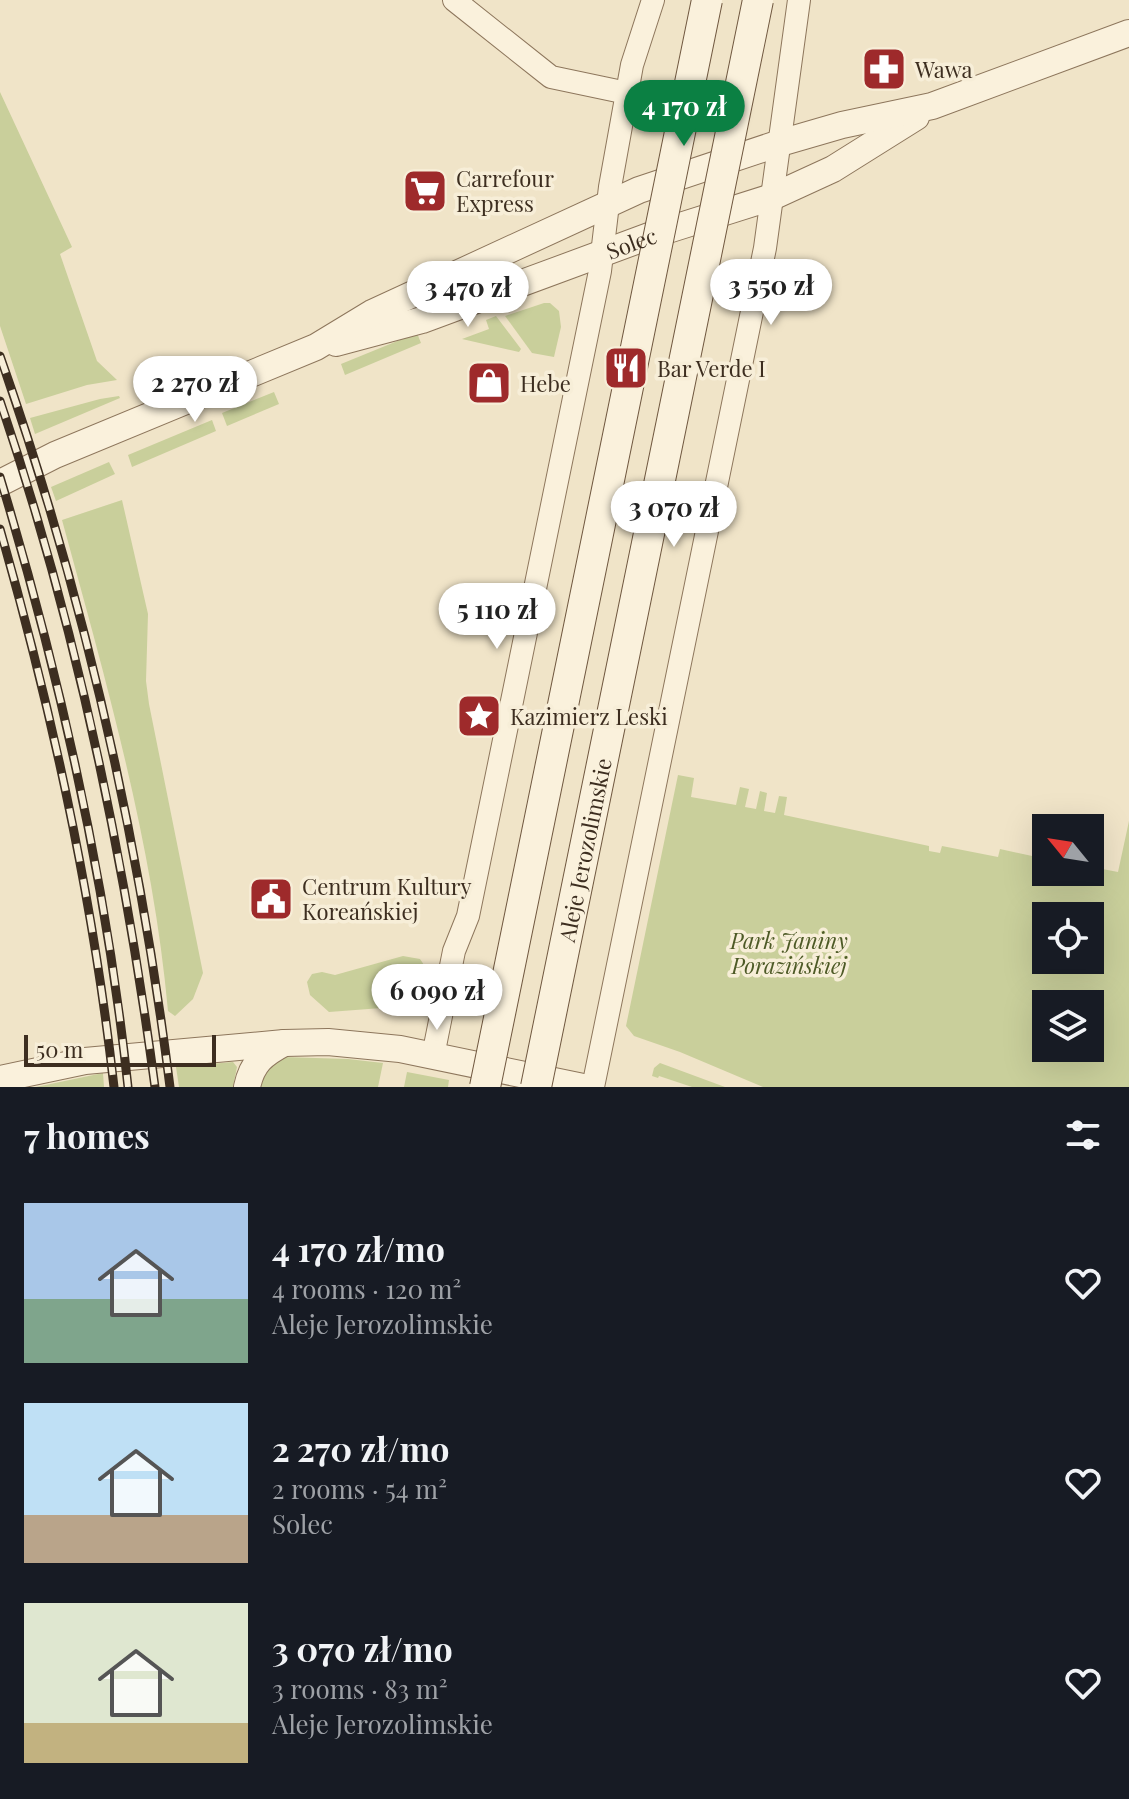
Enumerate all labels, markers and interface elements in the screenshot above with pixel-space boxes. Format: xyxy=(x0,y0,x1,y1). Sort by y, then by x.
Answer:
pharmacy icon: Wawa xyxy=(860,45,908,93)
place label: Wawa xyxy=(914,54,972,84)
pin: 4 170 zł xyxy=(601,80,767,148)
text: 4 170 zł xyxy=(642,88,726,123)
place label: Carrefour Express xyxy=(456,163,554,218)
supermarket icon: Carrefour Express xyxy=(401,167,449,215)
street label: Solec xyxy=(602,220,661,266)
pin: 3 550 zł xyxy=(688,259,854,327)
pin: 3 470 zł xyxy=(385,261,551,329)
text: 3 550 zł xyxy=(728,267,814,302)
text: 3 470 zł xyxy=(425,269,511,304)
restaurant icon: Bar Verde I xyxy=(602,344,650,392)
place label: Bar Verde I xyxy=(657,353,766,383)
pin: 2 270 zł xyxy=(112,356,278,424)
shop icon: Hebe xyxy=(465,359,513,407)
text: 2 270 zł xyxy=(151,364,239,399)
place label: Hebe xyxy=(520,368,571,398)
pin: 3 070 zł xyxy=(591,481,757,549)
text: 3 070 zł xyxy=(629,489,719,524)
pin: 5 110 zł xyxy=(414,583,580,651)
text: 5 110 zł xyxy=(457,591,537,626)
place icon: Kazimierz Leski xyxy=(455,692,503,740)
place label: Kazimierz Leski xyxy=(510,701,668,731)
street label: Aleje Jerozolimskie xyxy=(551,755,618,946)
north arrow xyxy=(1032,814,1104,886)
map controls xyxy=(1032,814,1104,1062)
place label: Centrum Kultury Koreańskiej xyxy=(302,871,472,926)
public building icon: Centrum Kultury Koreańskiej xyxy=(247,875,295,923)
button: locate xyxy=(1032,902,1104,974)
park label: Park Janiny Porazińskiej xyxy=(729,925,848,980)
pin: 6 090 zł xyxy=(354,964,520,1032)
text: 6 090 zł xyxy=(389,972,485,1007)
button: layers xyxy=(1032,990,1104,1062)
scale bar xyxy=(24,1031,216,1067)
text: 50 m xyxy=(36,1034,83,1064)
text: 7 homes xyxy=(24,1112,150,1158)
icon: filters xyxy=(1061,1113,1105,1157)
text: 4 170 zł/mo xyxy=(272,1225,445,1271)
icon: home xyxy=(88,1235,184,1331)
icon: heart xyxy=(1061,1261,1105,1305)
text: 4 rooms · 120 m² xyxy=(272,1271,461,1306)
text: Aleje Jerozolimskie xyxy=(272,1306,493,1341)
text: 2 270 zł/mo xyxy=(272,1425,449,1471)
icon: home xyxy=(88,1435,184,1531)
icon: heart xyxy=(1061,1461,1105,1505)
text: 2 rooms · 54 m² xyxy=(272,1471,447,1506)
text: Solec xyxy=(272,1506,333,1541)
text: 3 070 zł/mo xyxy=(272,1625,453,1671)
icon: home xyxy=(88,1635,184,1731)
icon: heart xyxy=(1061,1661,1105,1705)
text: 3 rooms · 83 m² xyxy=(272,1671,448,1706)
text: Aleje Jerozolimskie xyxy=(272,1706,493,1741)

